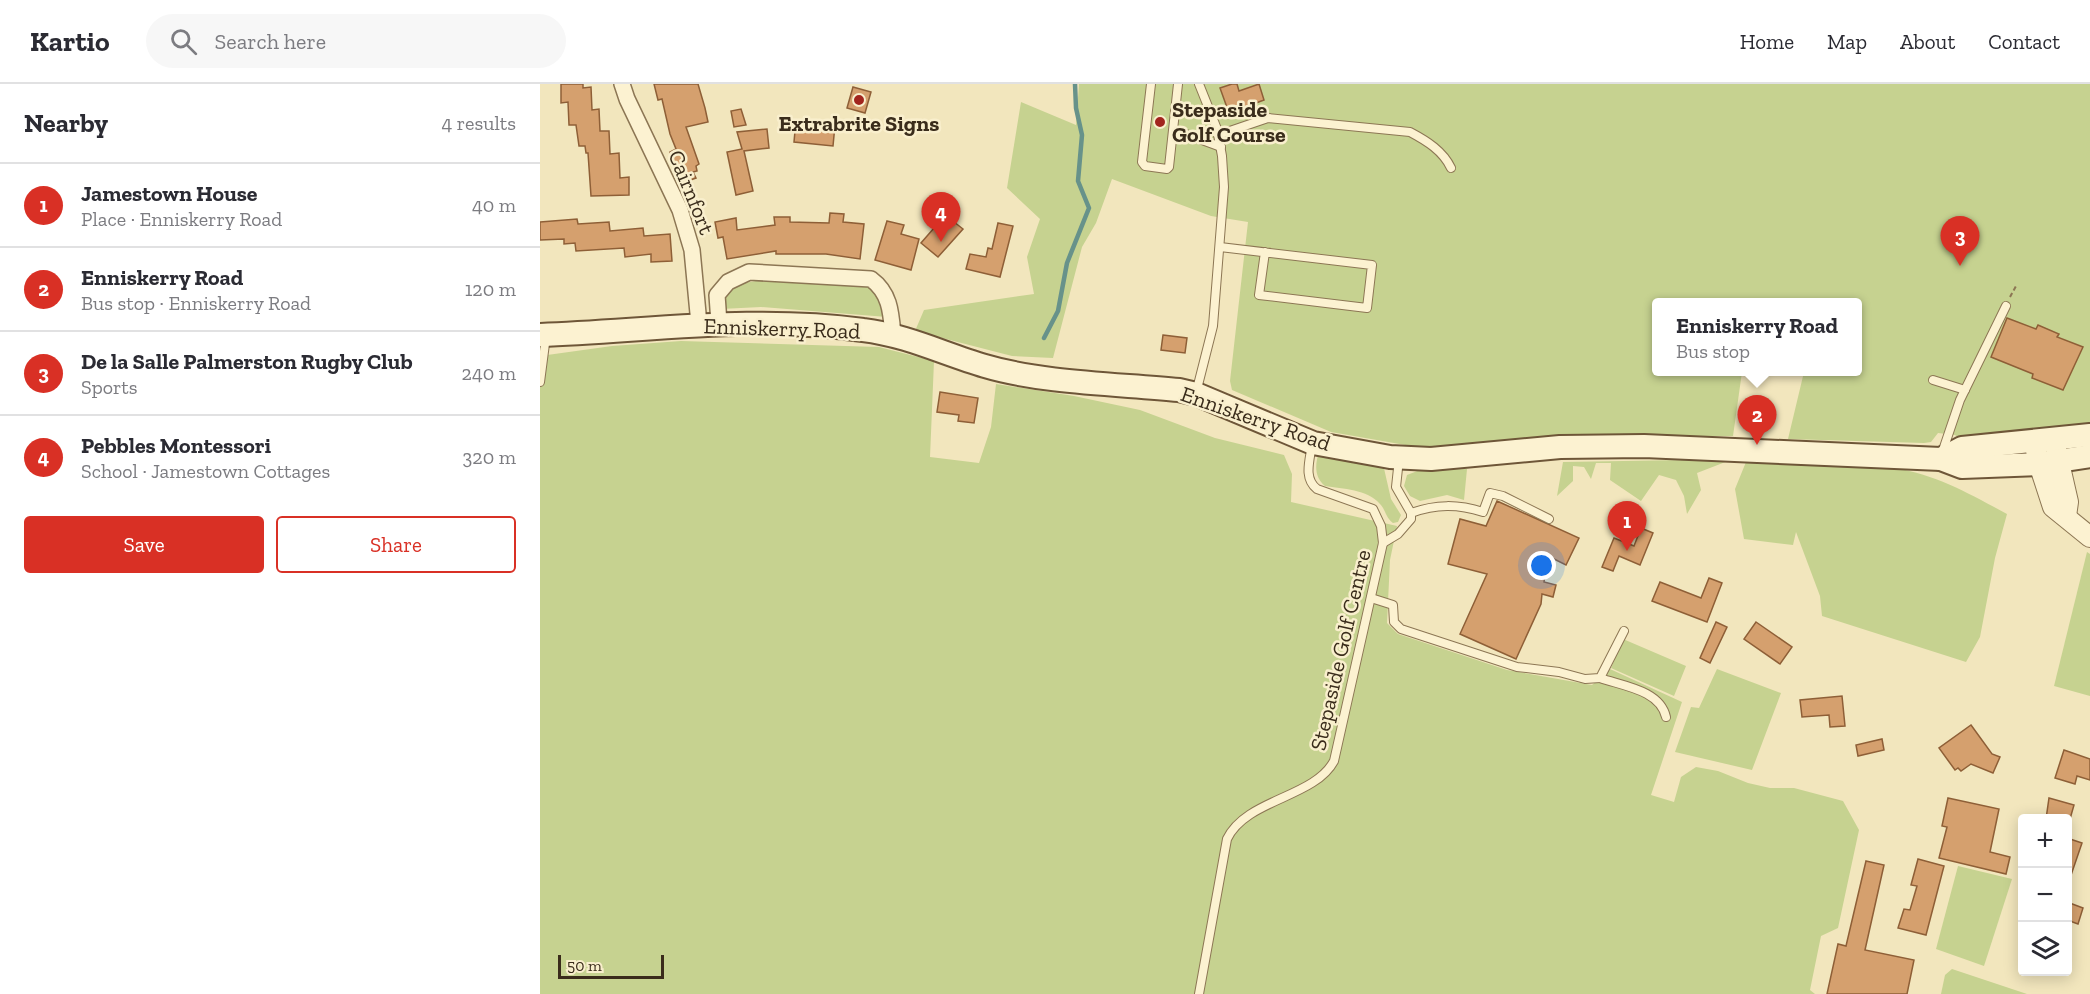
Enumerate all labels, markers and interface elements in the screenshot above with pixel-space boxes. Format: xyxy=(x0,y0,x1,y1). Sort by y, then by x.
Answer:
search box xyxy=(146,14,566,68)
text: Kartio xyxy=(30,25,110,58)
icon: search xyxy=(167,25,200,58)
text: Search here xyxy=(215,28,326,55)
text: Home xyxy=(1740,29,1794,54)
text: Map xyxy=(1827,29,1867,54)
text: About xyxy=(1900,29,1955,54)
text: Contact xyxy=(1988,29,2060,54)
marker: Extrabrite Signs xyxy=(852,93,866,107)
place label: Stepaside Golf Course xyxy=(1172,96,1286,148)
text: Nearby xyxy=(24,107,108,139)
place label: Extrabrite Signs xyxy=(779,110,939,137)
text: 4 results xyxy=(441,111,516,135)
marker: Stepaside Golf Course xyxy=(1153,115,1167,129)
street label: Cairnfort xyxy=(662,146,721,239)
text: Jamestown House xyxy=(81,180,258,207)
pin: 4 xyxy=(922,192,960,242)
text: 1 xyxy=(39,193,48,217)
text: 40 m xyxy=(472,193,516,217)
text: Place · Enniskerry Road xyxy=(81,207,282,231)
pin: 3 xyxy=(1940,216,1980,266)
text: Enniskerry Road xyxy=(81,264,243,291)
text: 2 xyxy=(38,277,49,301)
text: 120 m xyxy=(465,277,516,301)
text: Bus stop · Enniskerry Road xyxy=(81,291,311,315)
popup xyxy=(1652,298,1862,376)
street label: Enniskerry Road xyxy=(703,312,861,345)
text: Enniskerry Road xyxy=(1676,312,1838,339)
text: Bus stop xyxy=(1676,339,1750,363)
text: De la Salle Palmerston Rugby Club xyxy=(81,348,413,375)
text: 3 xyxy=(38,361,49,385)
text: 240 m xyxy=(462,361,516,385)
text: Sports xyxy=(81,375,138,399)
street label: Enniskerry Road xyxy=(1177,380,1334,457)
pin: 2 xyxy=(1738,396,1776,445)
text: Pebbles Montessori xyxy=(81,432,271,459)
text: 4 xyxy=(38,445,49,469)
text: 320 m xyxy=(463,445,516,469)
text: School · Jamestown Cottages xyxy=(81,459,330,483)
pin: 1 xyxy=(1608,502,1646,551)
button: Save xyxy=(24,516,264,573)
button: Share xyxy=(276,516,516,573)
street label: Stepaside Golf Centre xyxy=(1304,547,1377,753)
your location xyxy=(1527,551,1556,580)
map controls xyxy=(2018,814,2072,976)
button: + xyxy=(2018,814,2072,868)
button: − xyxy=(2018,868,2072,922)
button: layers xyxy=(2018,922,2072,976)
scale bar xyxy=(558,952,664,980)
text: 50 m xyxy=(567,956,602,975)

